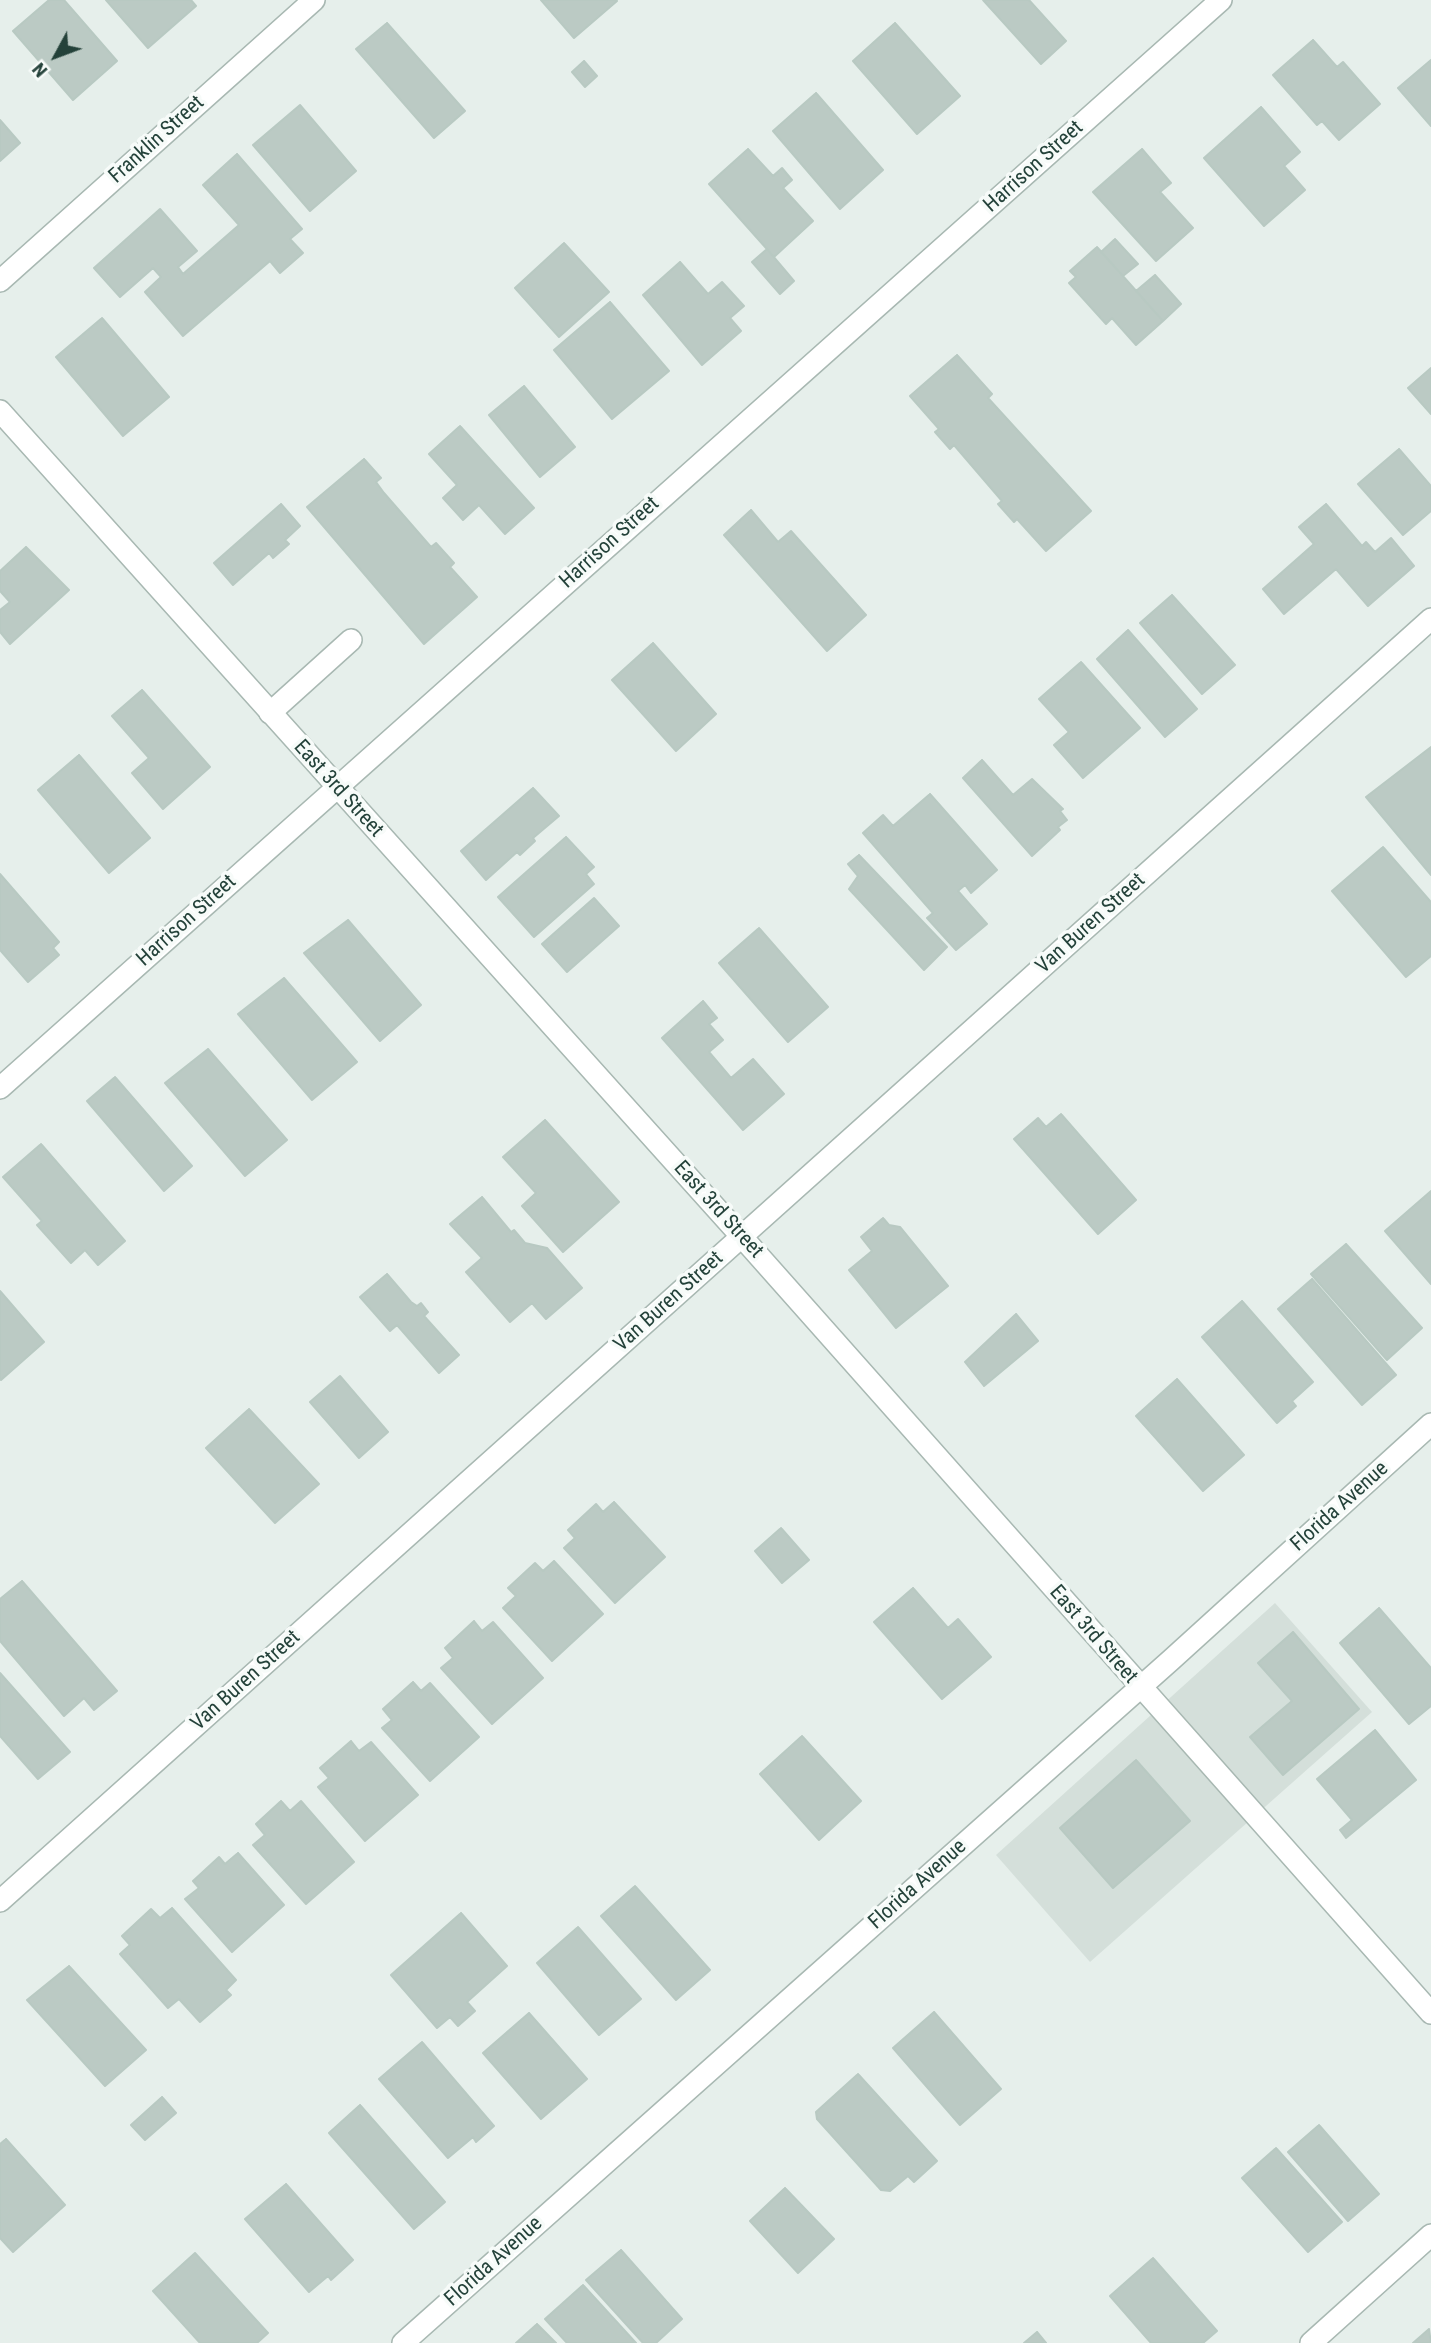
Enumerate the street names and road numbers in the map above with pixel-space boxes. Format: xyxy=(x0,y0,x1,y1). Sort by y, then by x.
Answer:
street label: Franklin Street xyxy=(104,91,210,189)
street label: Harrison Street xyxy=(979,116,1089,218)
street label: Harrison Street xyxy=(555,492,665,594)
street label: East 3rd Street xyxy=(288,735,388,843)
street label: Van Buren Street xyxy=(1031,868,1151,980)
street label: Harrison Street xyxy=(132,870,242,972)
street label: East 3rd Street xyxy=(668,1156,768,1264)
street label: Van Buren Street xyxy=(609,1246,729,1358)
street label: Florida Avenue xyxy=(1286,1457,1394,1557)
street label: East 3rd Street xyxy=(1043,1581,1143,1689)
street label: Van Buren Street xyxy=(186,1625,306,1737)
street label: Florida Avenue xyxy=(864,1835,972,1935)
street label: Florida Avenue xyxy=(440,2212,548,2312)

